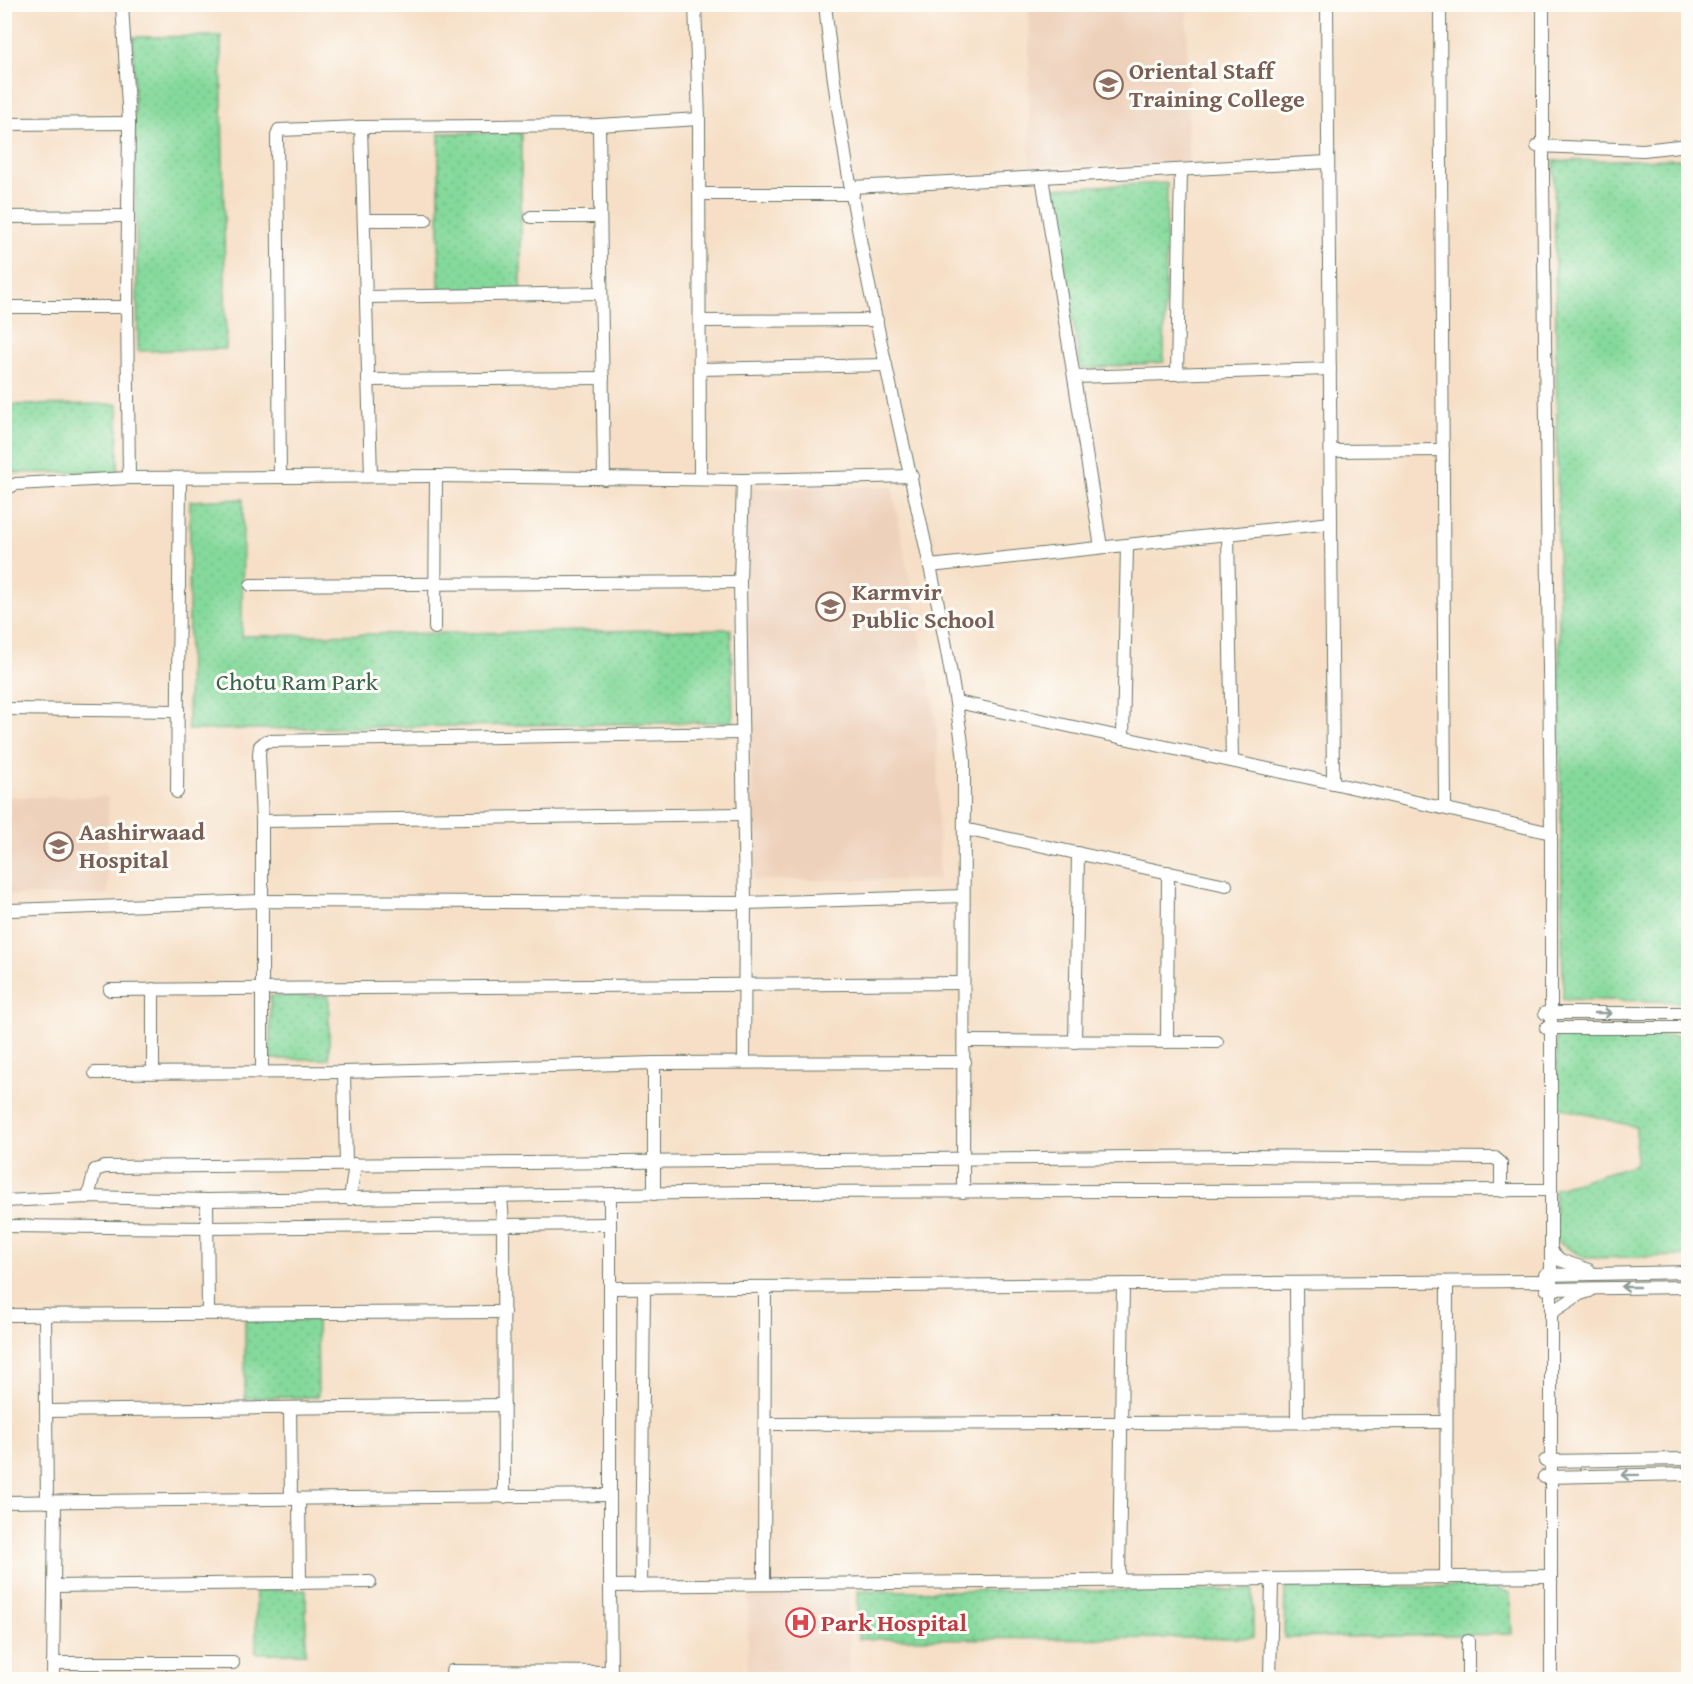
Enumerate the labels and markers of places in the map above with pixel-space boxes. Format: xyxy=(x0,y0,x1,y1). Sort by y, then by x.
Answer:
place label: Oriental Staff Training College xyxy=(1129,53,1305,116)
school or university icon: Oriental Staff Training College xyxy=(1092,69,1124,101)
place label: Karmvir Public School xyxy=(852,574,995,637)
school or university icon: Karmvir Public School xyxy=(815,590,847,622)
place label: Aashirwaad Hospital xyxy=(79,814,205,877)
school or university icon: Aashirwaad Hospital xyxy=(42,830,74,862)
place label: Park Hospital xyxy=(821,1605,967,1640)
hospital icon: Park Hospital xyxy=(784,1607,816,1639)

